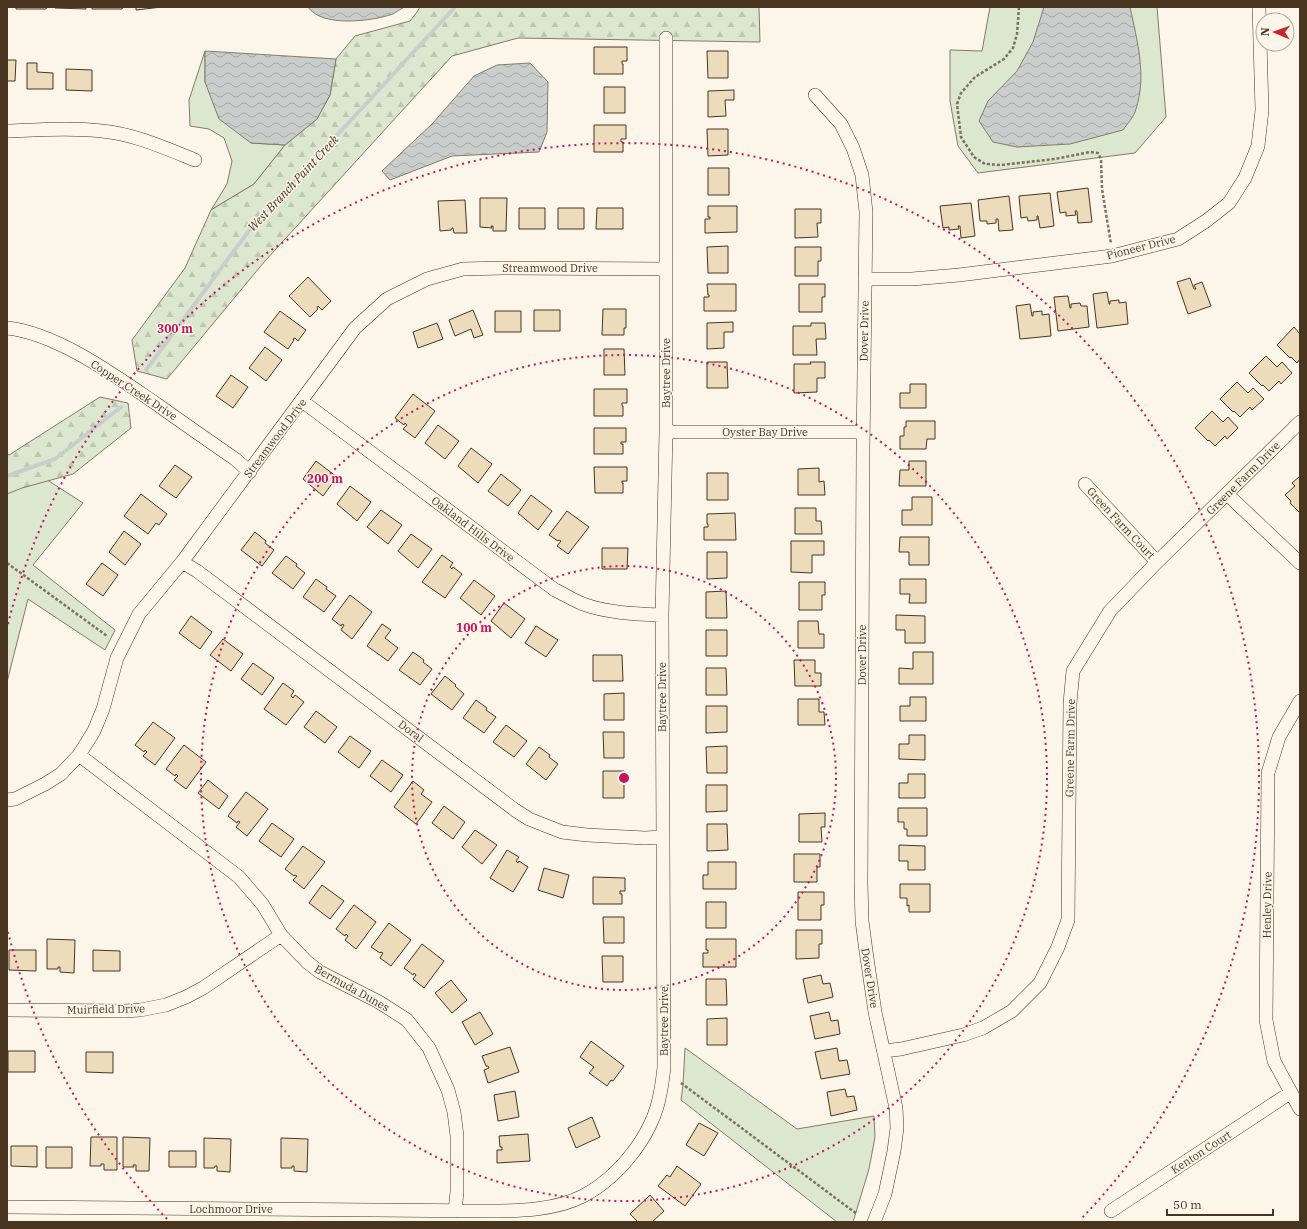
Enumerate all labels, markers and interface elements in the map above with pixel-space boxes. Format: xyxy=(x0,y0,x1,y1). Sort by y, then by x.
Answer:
north arrow xyxy=(1255,12,1295,52)
text: N xyxy=(1258,27,1272,36)
water label: West Branch Paint Creek xyxy=(244,131,342,234)
street label: Pioneer Drive xyxy=(1105,232,1177,262)
street label: Streamwood Drive xyxy=(502,261,598,275)
street label: Dover Drive xyxy=(856,300,872,361)
text: 300 m xyxy=(157,321,193,336)
street label: Baytree Drive xyxy=(659,338,673,408)
street label: Copper Creek Drive xyxy=(88,357,180,423)
street label: Streamwood Drive xyxy=(241,395,309,480)
street label: Oyster Bay Drive xyxy=(722,425,808,439)
street label: Greene Farm Drive xyxy=(1203,438,1283,518)
text: 200 m xyxy=(307,471,343,486)
street label: Green Farm Court xyxy=(1084,484,1158,562)
street label: Oakland Hills Drive xyxy=(429,493,517,565)
text: 100 m xyxy=(456,620,492,635)
street label: Dover Drive xyxy=(855,625,869,685)
street label: Baytree Drive xyxy=(655,662,669,732)
street label: Greene Farm Drive xyxy=(1062,699,1078,797)
street label: Doral xyxy=(396,717,426,745)
centre of rings xyxy=(617,771,631,785)
street label: Henley Drive xyxy=(1259,871,1275,939)
street label: Dover Drive xyxy=(858,947,882,1009)
street label: Bermuda Dunes xyxy=(312,962,392,1014)
street label: Baytree Drive xyxy=(657,986,671,1056)
street label: Muirfield Drive xyxy=(67,1001,145,1017)
street label: Kenton Court xyxy=(1168,1127,1234,1177)
scale bar xyxy=(1167,1191,1273,1217)
text: 50 m xyxy=(1173,1197,1202,1212)
street label: Lochmoor Drive xyxy=(189,1202,273,1216)

